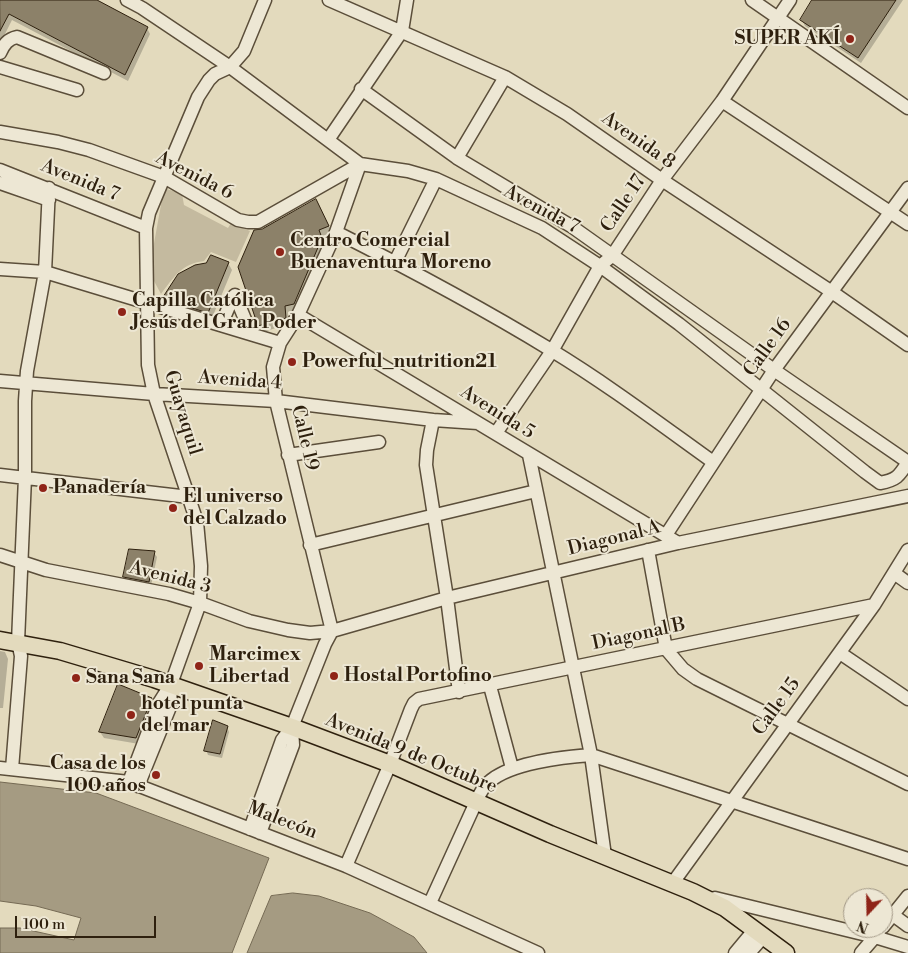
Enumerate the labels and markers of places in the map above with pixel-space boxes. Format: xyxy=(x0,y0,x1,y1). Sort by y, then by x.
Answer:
place label: SUPER AKÍ xyxy=(735,28,840,50)
marker: SUPER AKÍ xyxy=(844,33,856,45)
place label: Centro Comercial Buenaventura Moreno xyxy=(290,230,492,274)
marker: Centro Comercial Buenaventura Moreno xyxy=(274,246,286,258)
place label: Capilla Católica Jesús del Gran Poder xyxy=(132,290,317,334)
marker: Capilla Católica Jesús del Gran Poder xyxy=(116,306,128,318)
place label: Powerful_nutrition21 xyxy=(302,351,497,373)
marker: Powerful_nutrition21 xyxy=(286,356,298,368)
place label: Panadería xyxy=(53,477,146,499)
marker: Panadería xyxy=(37,482,49,494)
place label: El universo del Calzado xyxy=(183,486,287,530)
marker: El universo del Calzado xyxy=(167,502,179,514)
place label: Marcimex Libertad xyxy=(209,644,301,688)
marker: Marcimex Libertad xyxy=(193,660,205,672)
place label: Hostal Portofino xyxy=(344,665,492,687)
place label: Sana Sana xyxy=(86,667,175,689)
marker: Hostal Portofino xyxy=(328,670,340,682)
marker: Sana Sana xyxy=(70,672,82,684)
place label: hotel punta del mar xyxy=(141,693,243,737)
marker: hotel punta del mar xyxy=(125,709,137,721)
place label: Casa de los 100 años xyxy=(50,753,146,797)
marker: Casa de los 100 años xyxy=(150,769,162,781)

